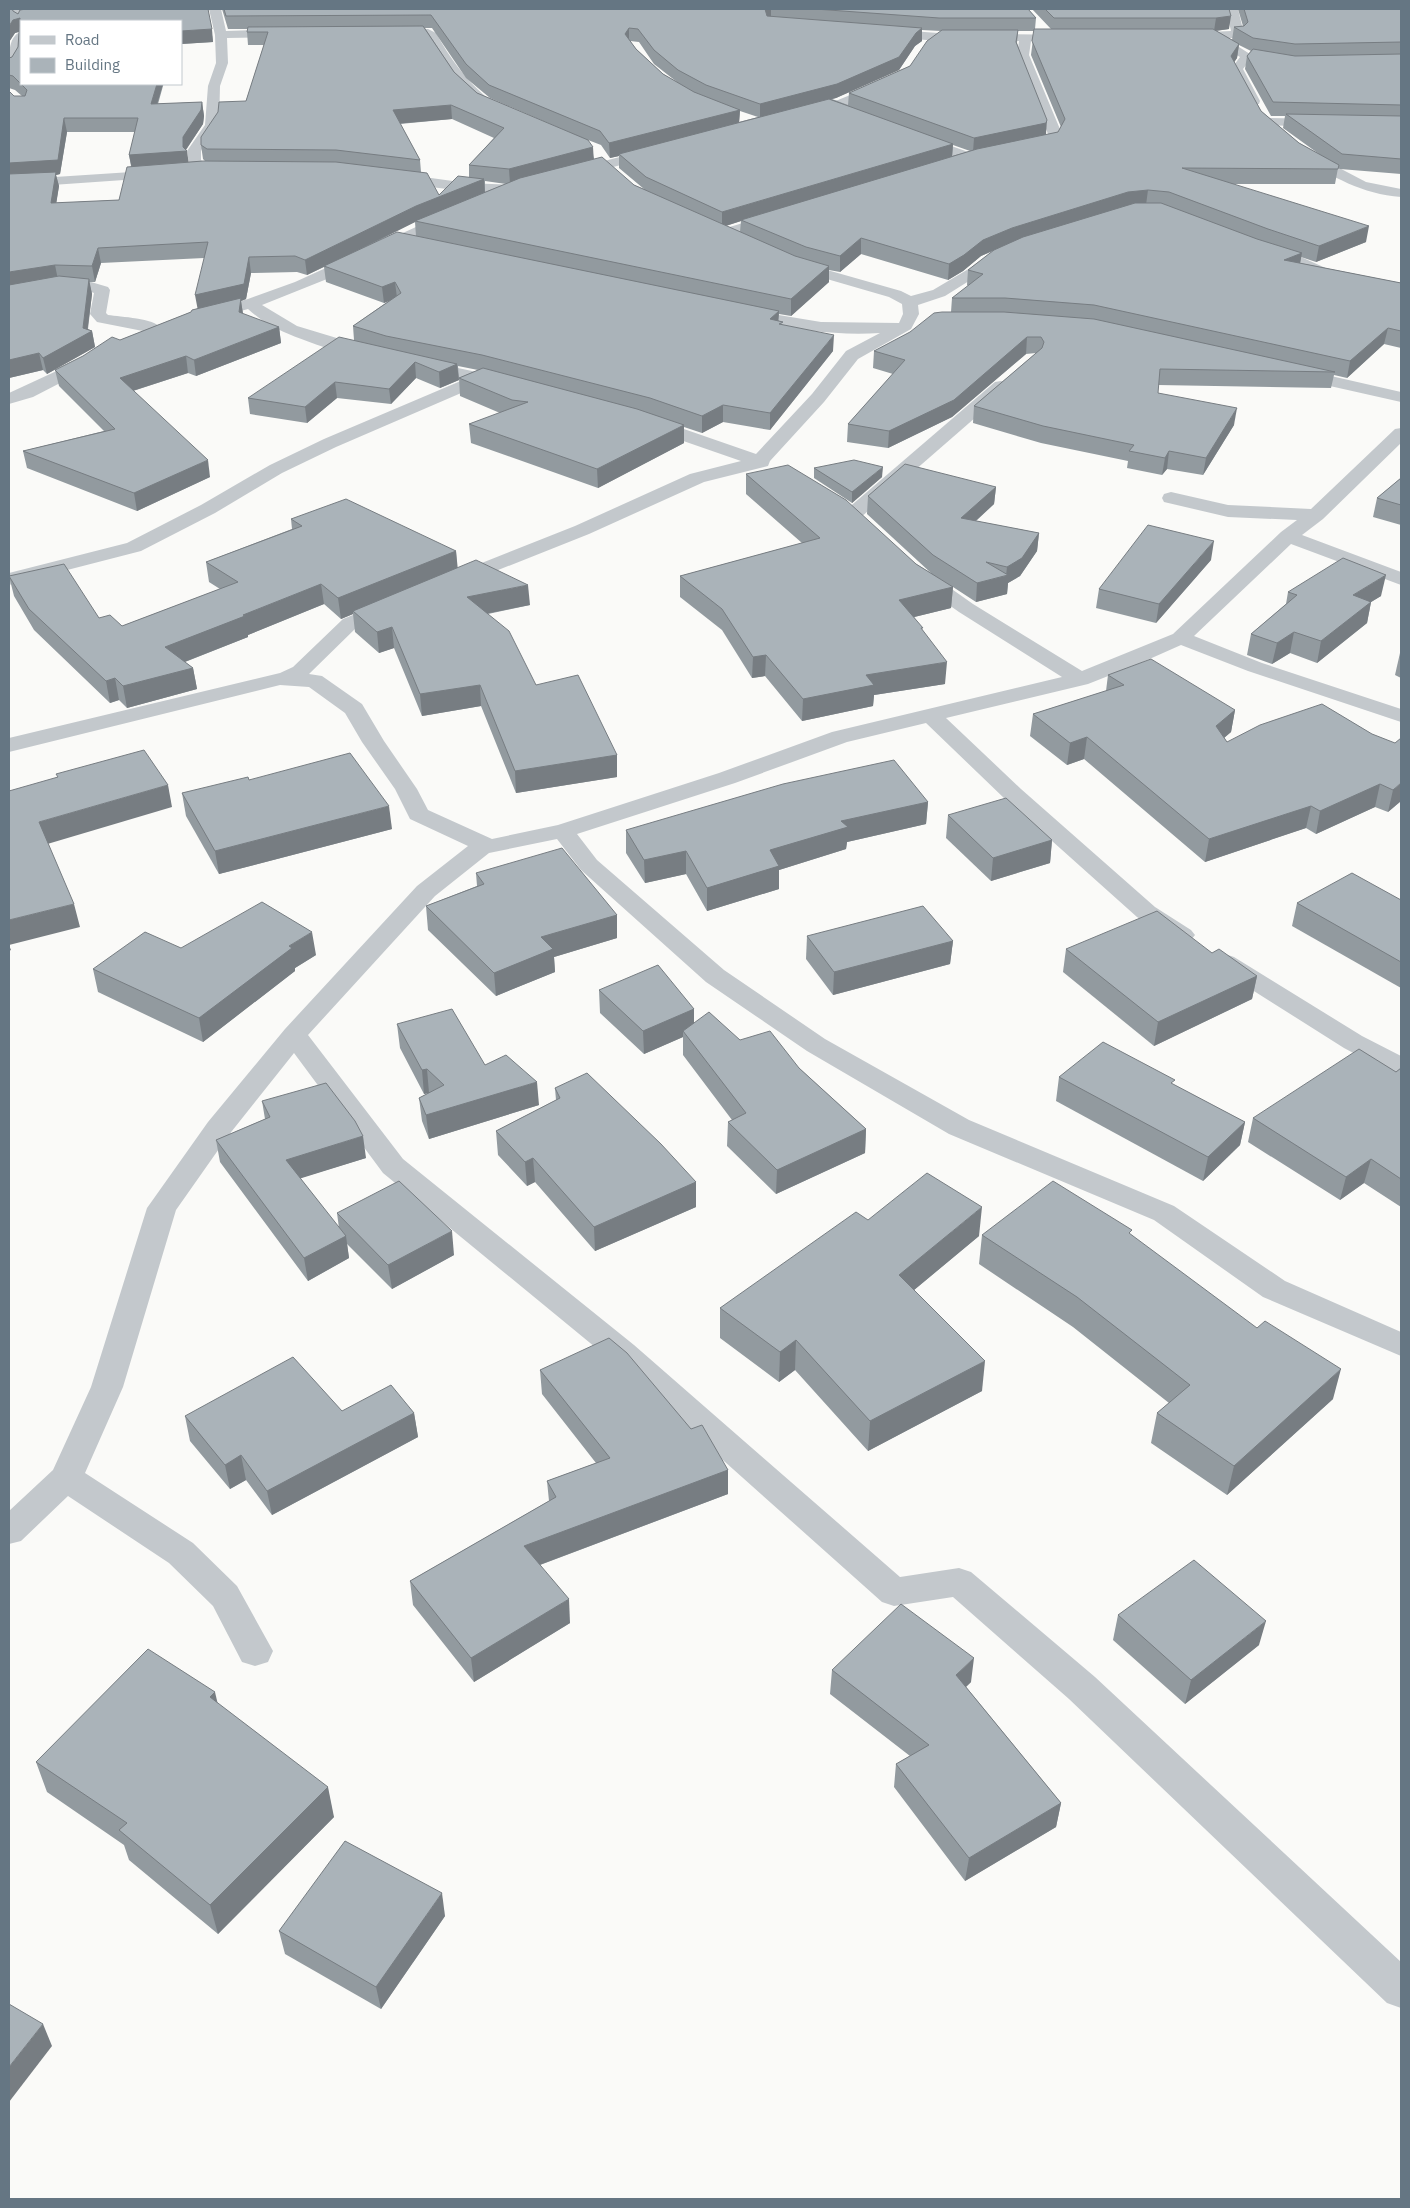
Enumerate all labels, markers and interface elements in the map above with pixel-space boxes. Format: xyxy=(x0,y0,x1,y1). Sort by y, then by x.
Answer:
legend xyxy=(20,20,182,85)
text: Road xyxy=(65,30,100,49)
text: Building xyxy=(65,55,120,74)

